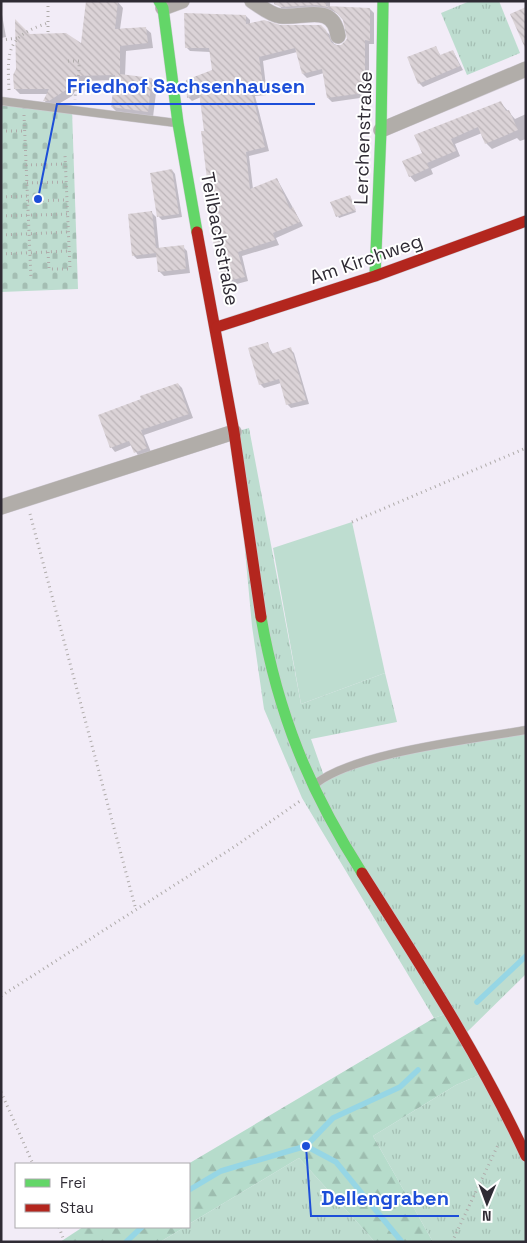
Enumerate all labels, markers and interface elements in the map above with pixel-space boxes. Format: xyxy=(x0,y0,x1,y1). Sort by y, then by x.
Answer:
callout: Friedhof Sachsenhausen xyxy=(57,69,315,104)
street label: Lerchenstraße xyxy=(348,71,378,205)
text: Friedhof Sachsenhausen xyxy=(67,73,305,99)
street label: Teilbachstraße xyxy=(195,170,245,308)
street label: Am Kirchweg xyxy=(306,228,426,290)
legend xyxy=(15,1163,190,1228)
text: Frei xyxy=(60,1173,86,1192)
north arrow xyxy=(462,1178,512,1228)
callout: Dellengraben xyxy=(311,1181,459,1216)
text: Dellengraben xyxy=(321,1185,449,1211)
text: Stau xyxy=(60,1198,94,1217)
text: N xyxy=(482,1207,492,1225)

